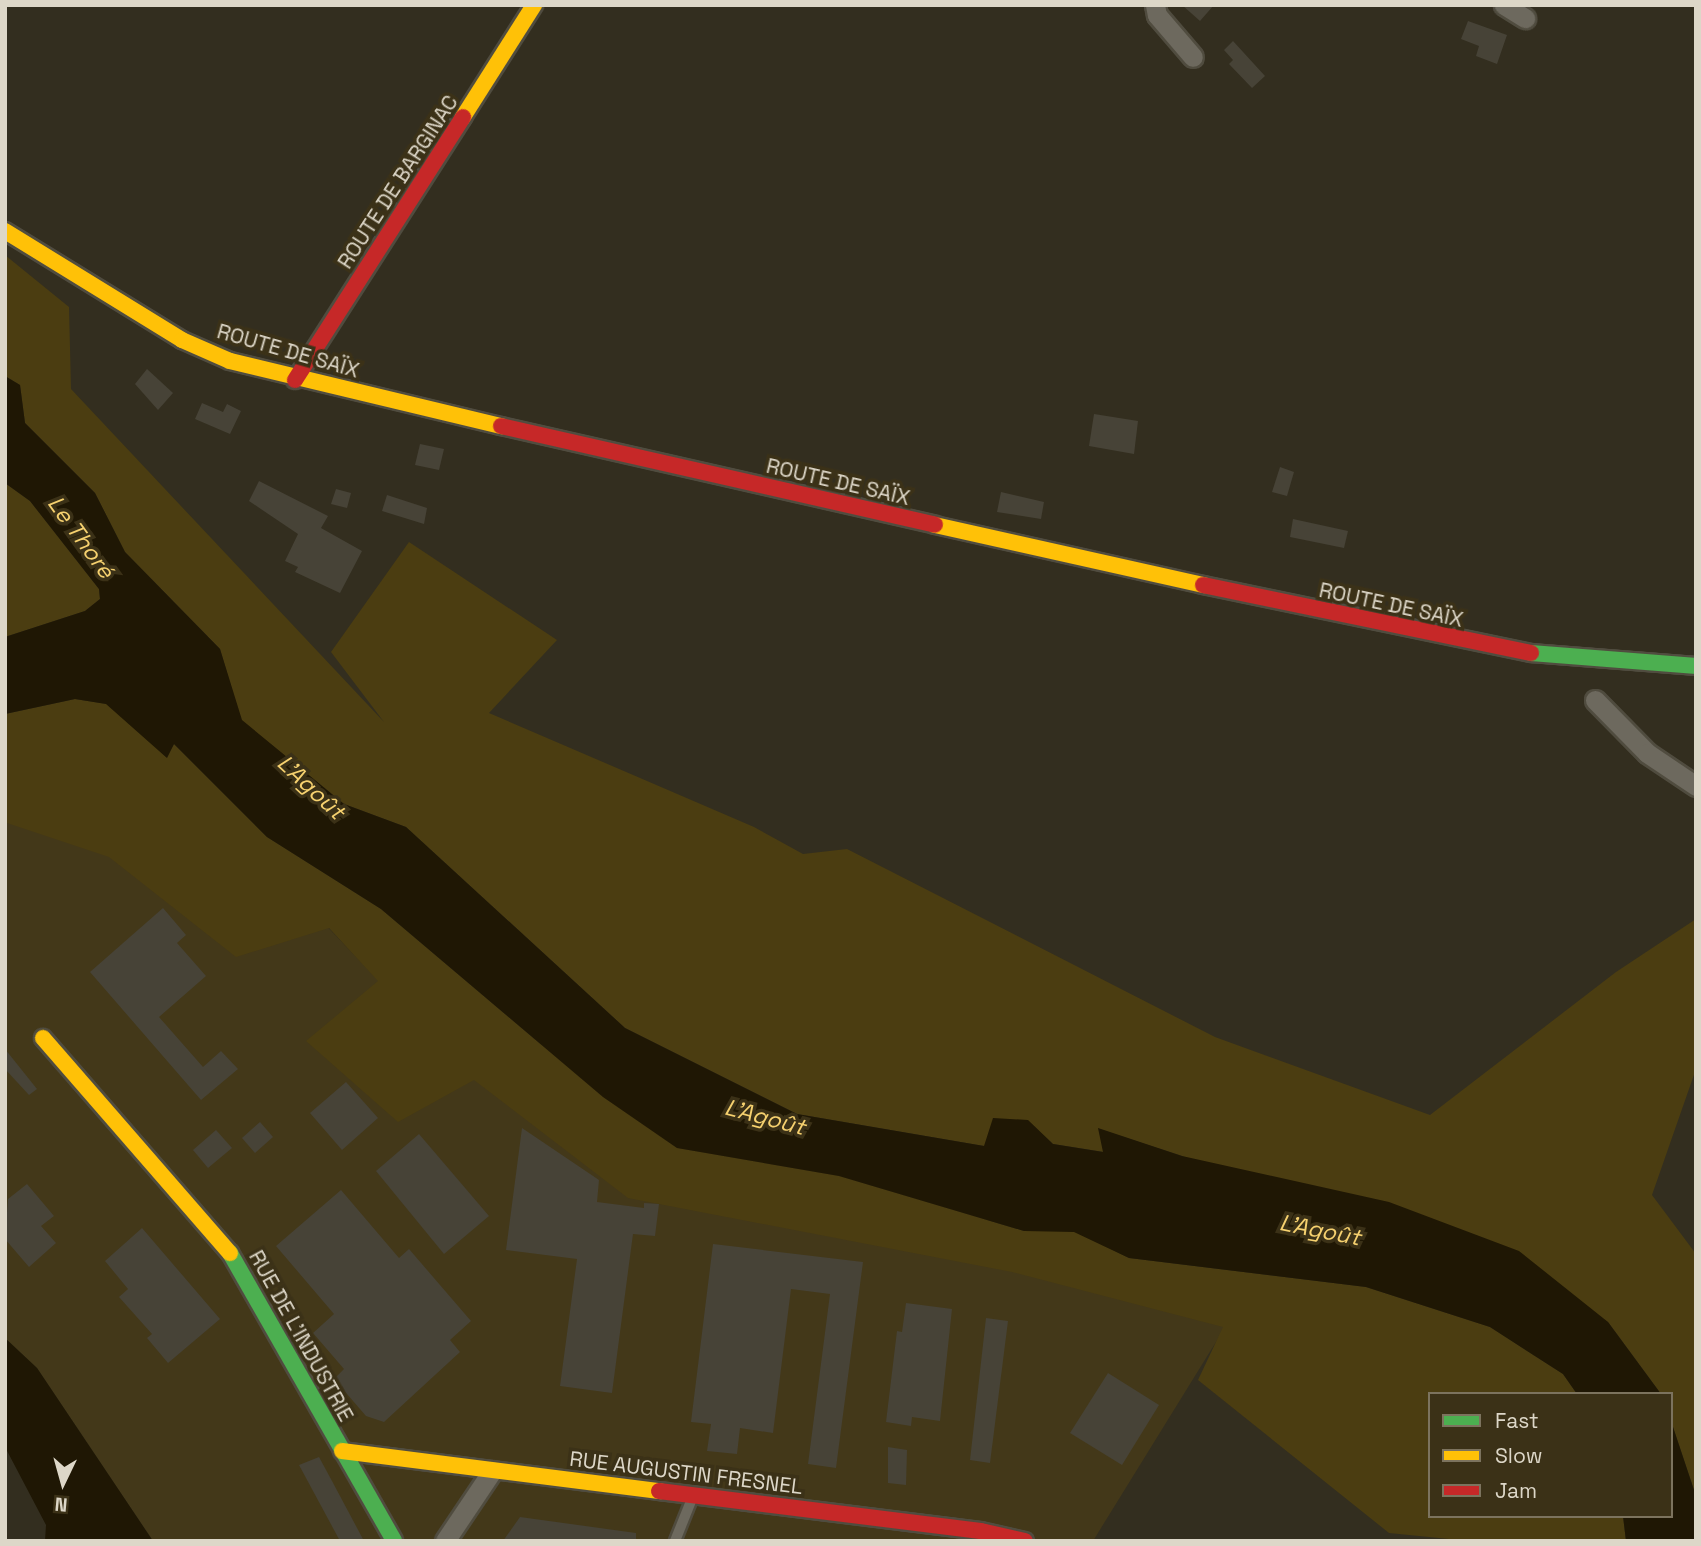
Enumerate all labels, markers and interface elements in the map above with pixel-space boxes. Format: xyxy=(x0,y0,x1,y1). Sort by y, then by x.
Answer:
street label: ROUTE DE BARGINAC xyxy=(333,91,463,273)
street label: ROUTE DE SAÏX xyxy=(214,319,362,383)
street label: ROUTE DE SAÏX xyxy=(764,453,912,511)
water label: Le Thoré xyxy=(42,490,120,584)
street label: ROUTE DE SAÏX xyxy=(1317,577,1465,633)
water label: L'Agoût xyxy=(272,749,350,825)
water label: L'Agoût xyxy=(722,1093,808,1141)
water label: L'Agoût xyxy=(1277,1209,1363,1251)
street label: RUE DE L'INDUSTRIE xyxy=(243,1246,359,1426)
legend xyxy=(1428,1392,1673,1518)
text: Fast xyxy=(1495,1407,1539,1434)
text: Slow xyxy=(1495,1442,1543,1469)
street label: RUE AUGUSTIN FRESNEL xyxy=(568,1446,804,1500)
north arrow xyxy=(28,1448,98,1518)
text: Jam xyxy=(1495,1477,1537,1504)
text: N xyxy=(54,1491,69,1517)

